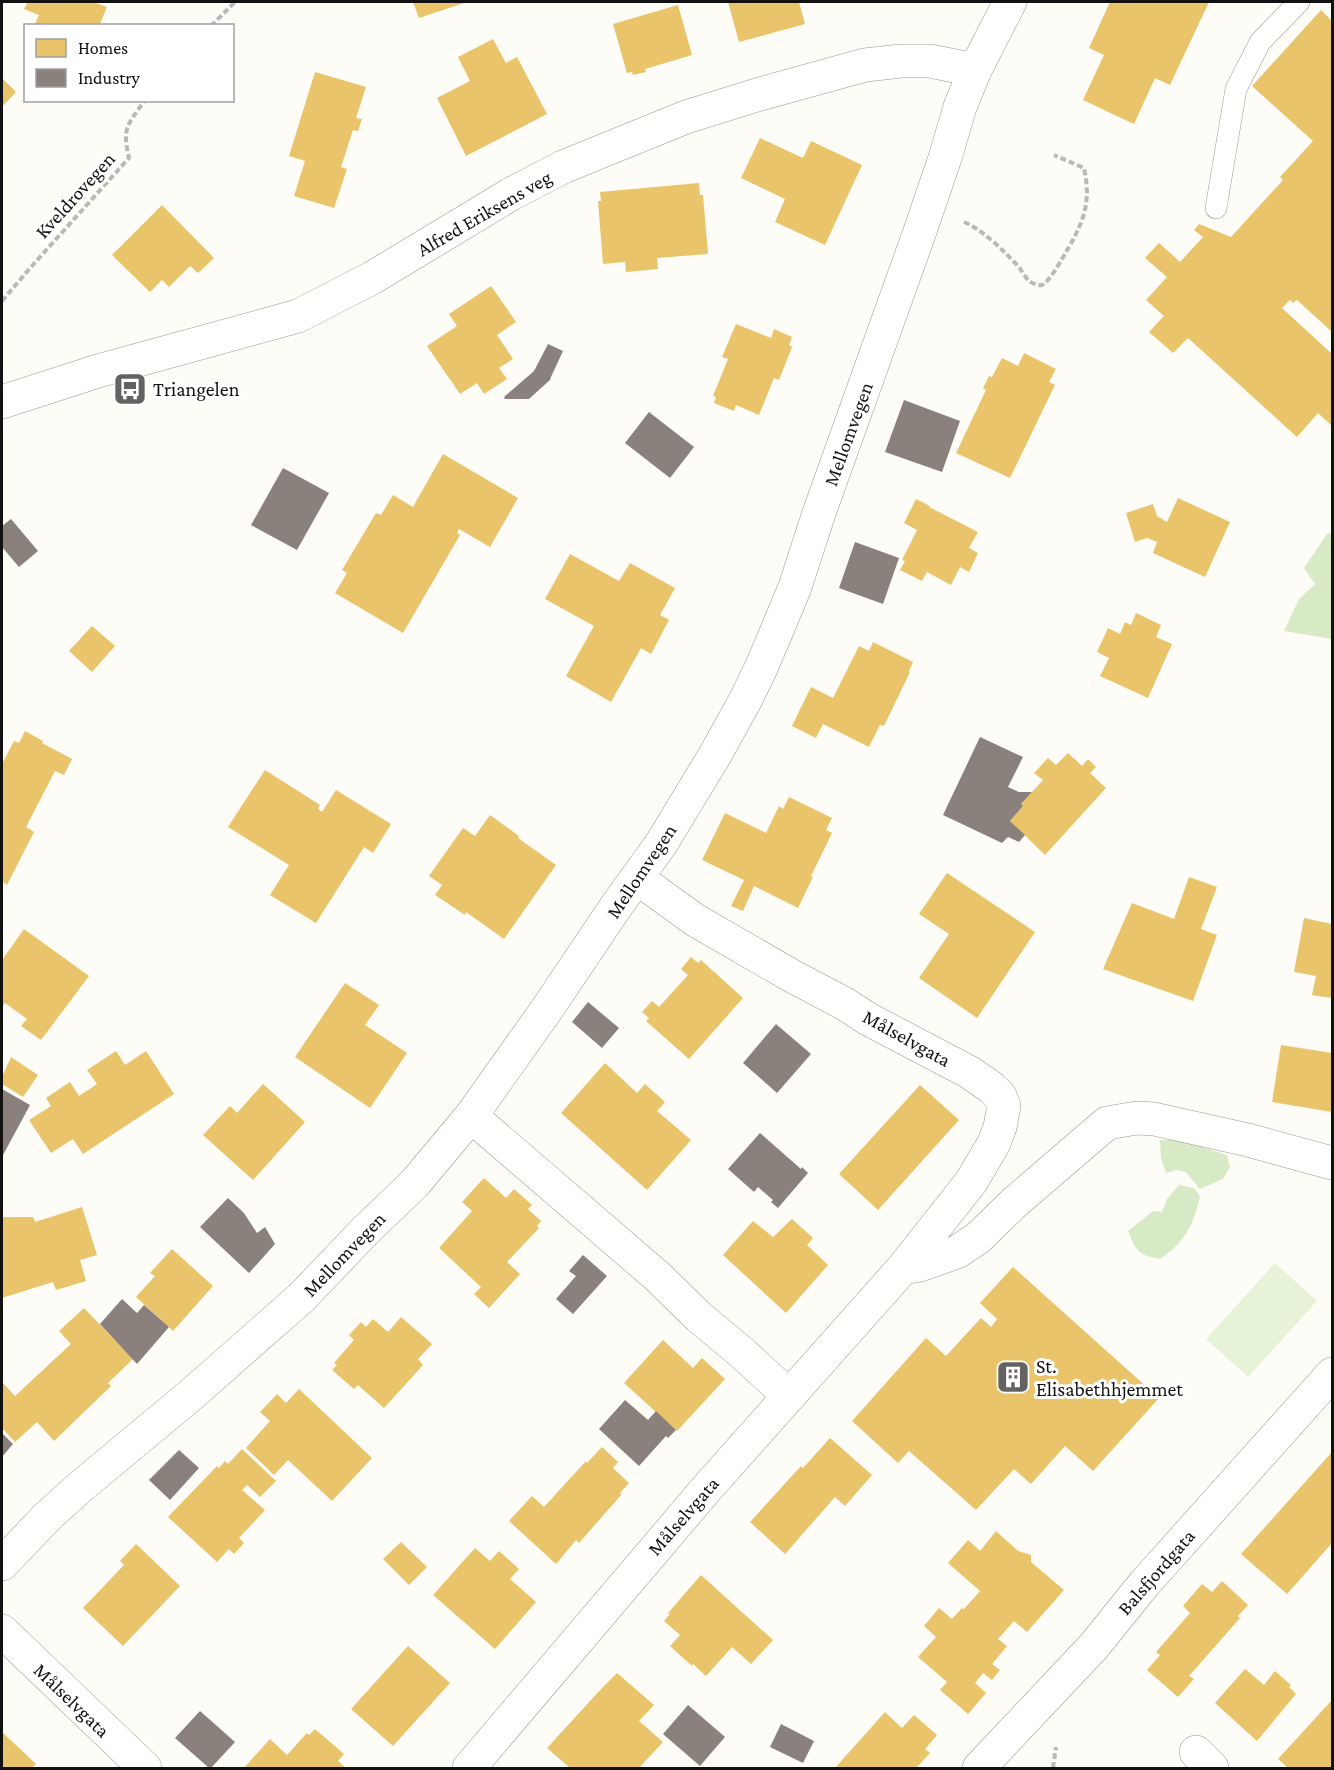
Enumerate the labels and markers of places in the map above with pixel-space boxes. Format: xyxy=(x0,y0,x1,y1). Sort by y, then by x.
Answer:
bus stop icon: Triangelen xyxy=(112,371,148,407)
place label: Triangelen xyxy=(153,378,240,401)
place label: St. Elisabethhjemmet xyxy=(1036,1355,1183,1401)
building icon: St. Elisabethhjemmet xyxy=(995,1359,1031,1395)

